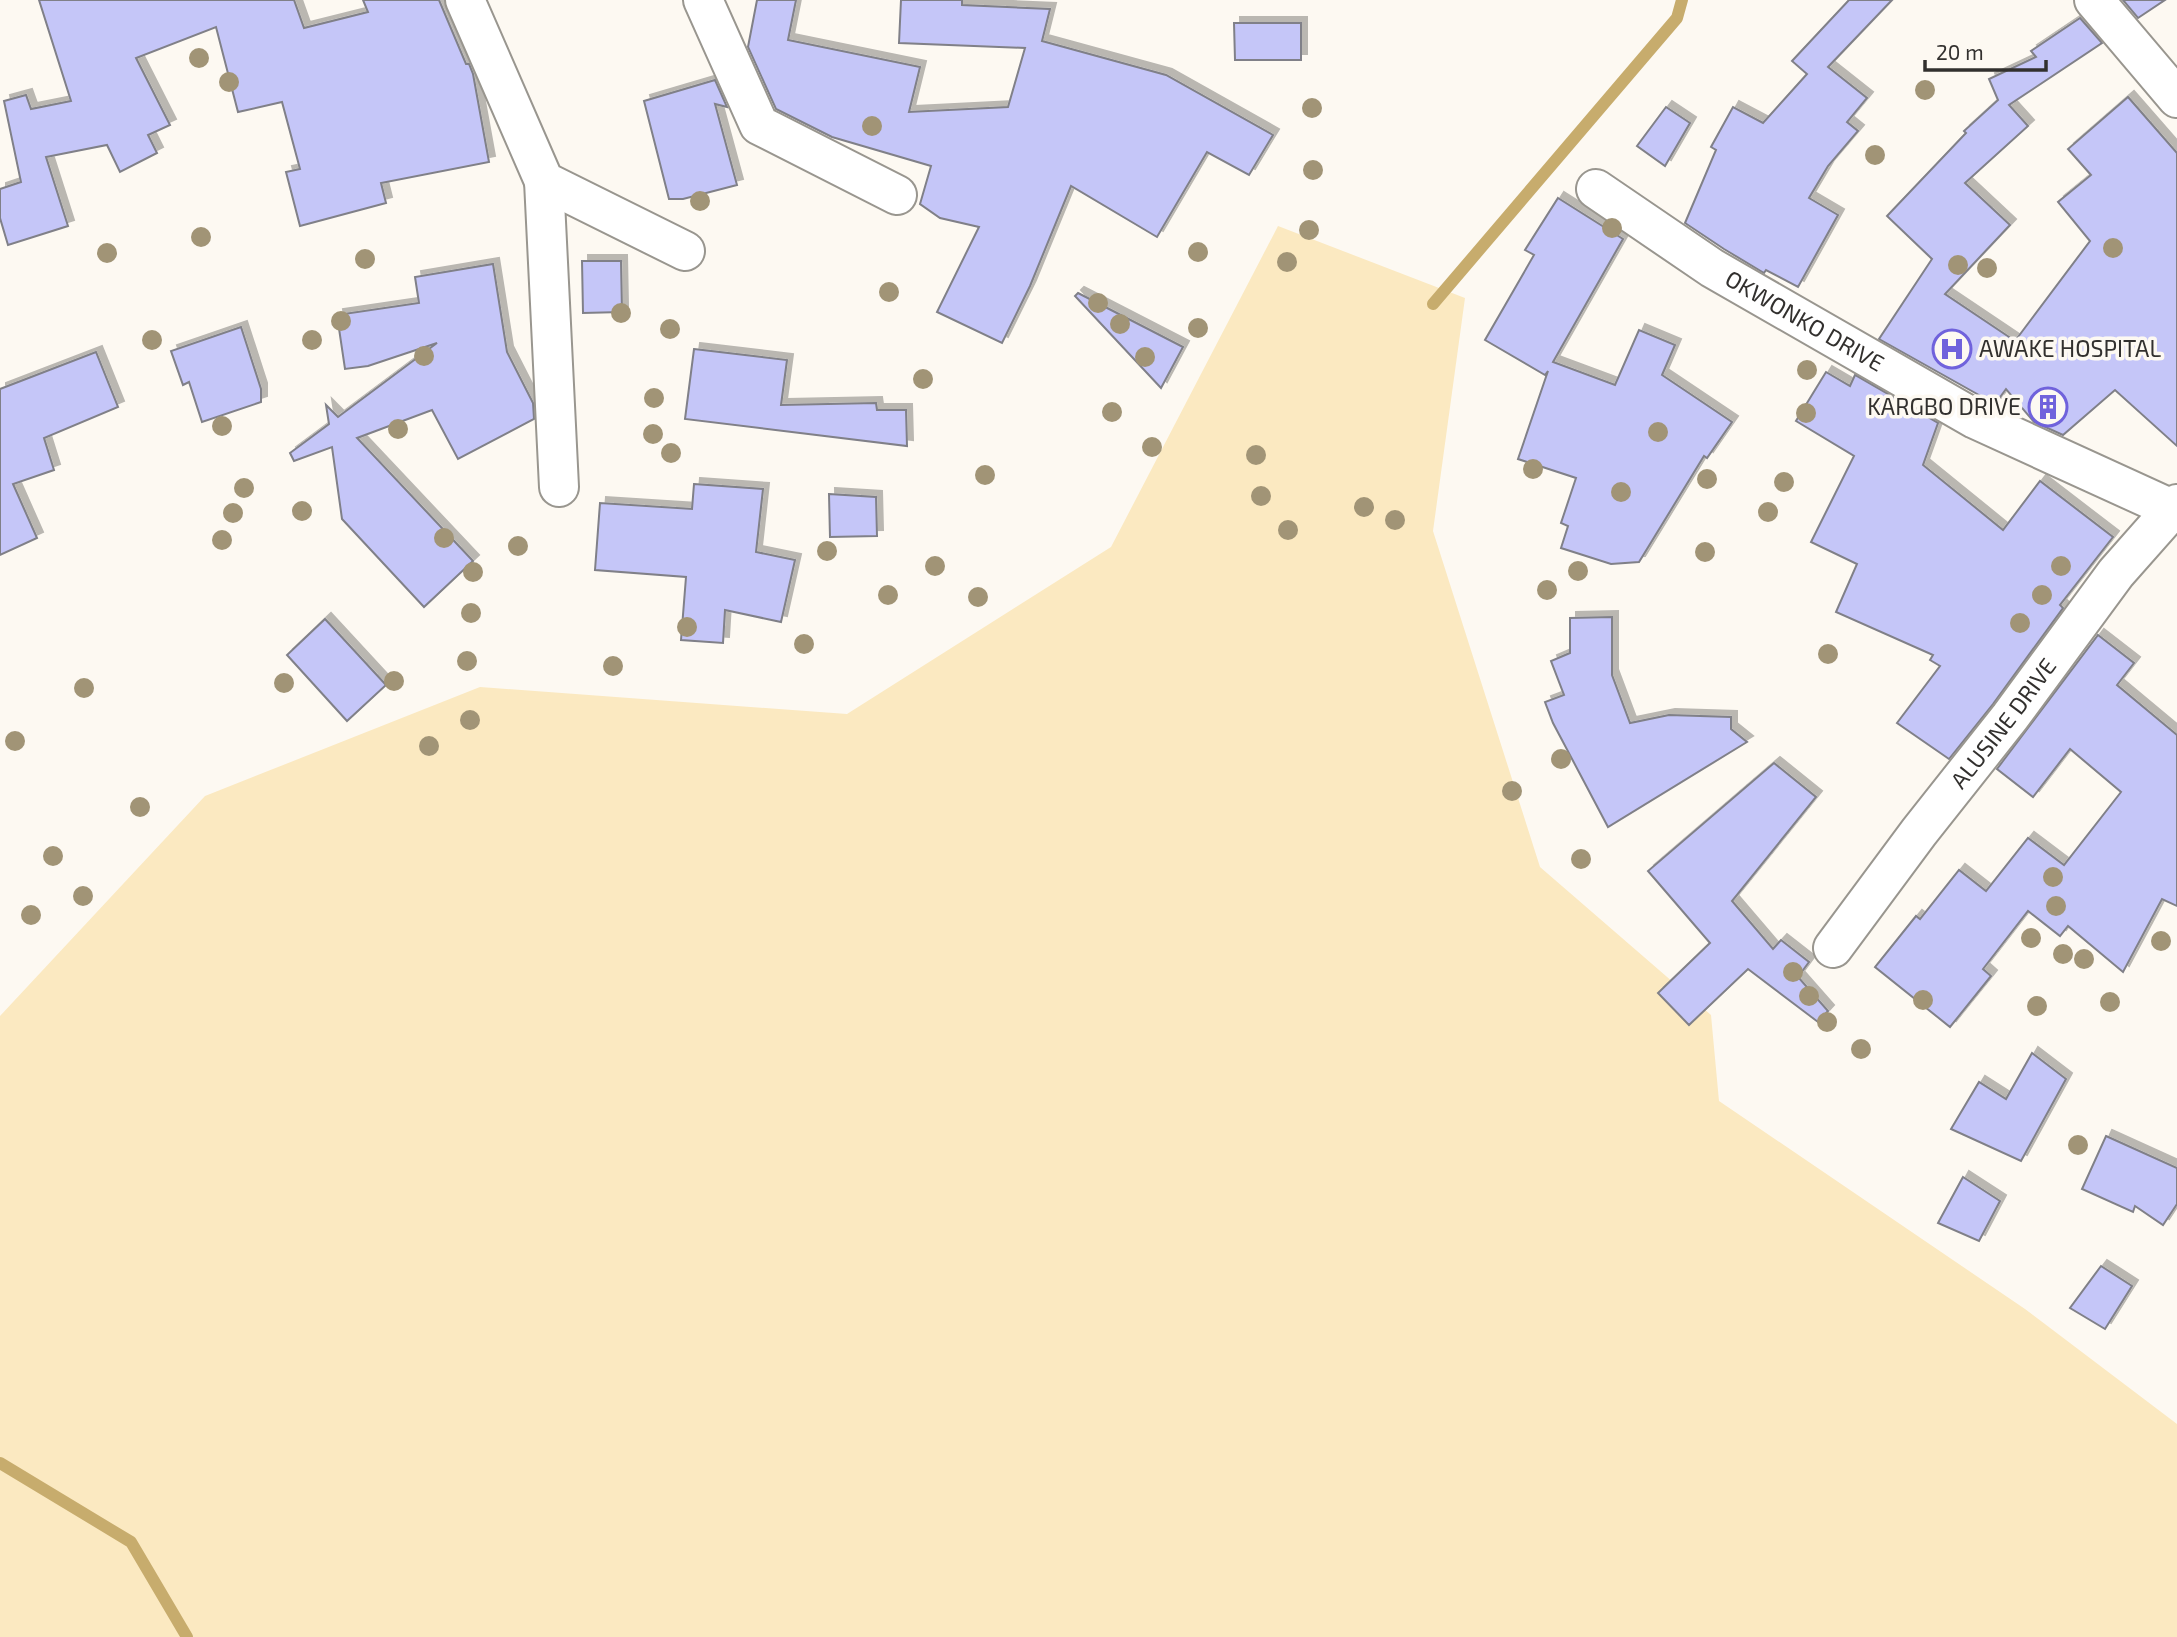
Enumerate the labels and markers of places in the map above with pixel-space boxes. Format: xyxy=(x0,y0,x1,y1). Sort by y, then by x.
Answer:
hospital icon: AWAKE HOSPITAL xyxy=(1931,328,1973,370)
place label: AWAKE HOSPITAL xyxy=(1979,334,2161,362)
building icon: KARGBO DRIVE xyxy=(2027,386,2069,428)
place label: KARGBO DRIVE xyxy=(1867,392,2021,420)

